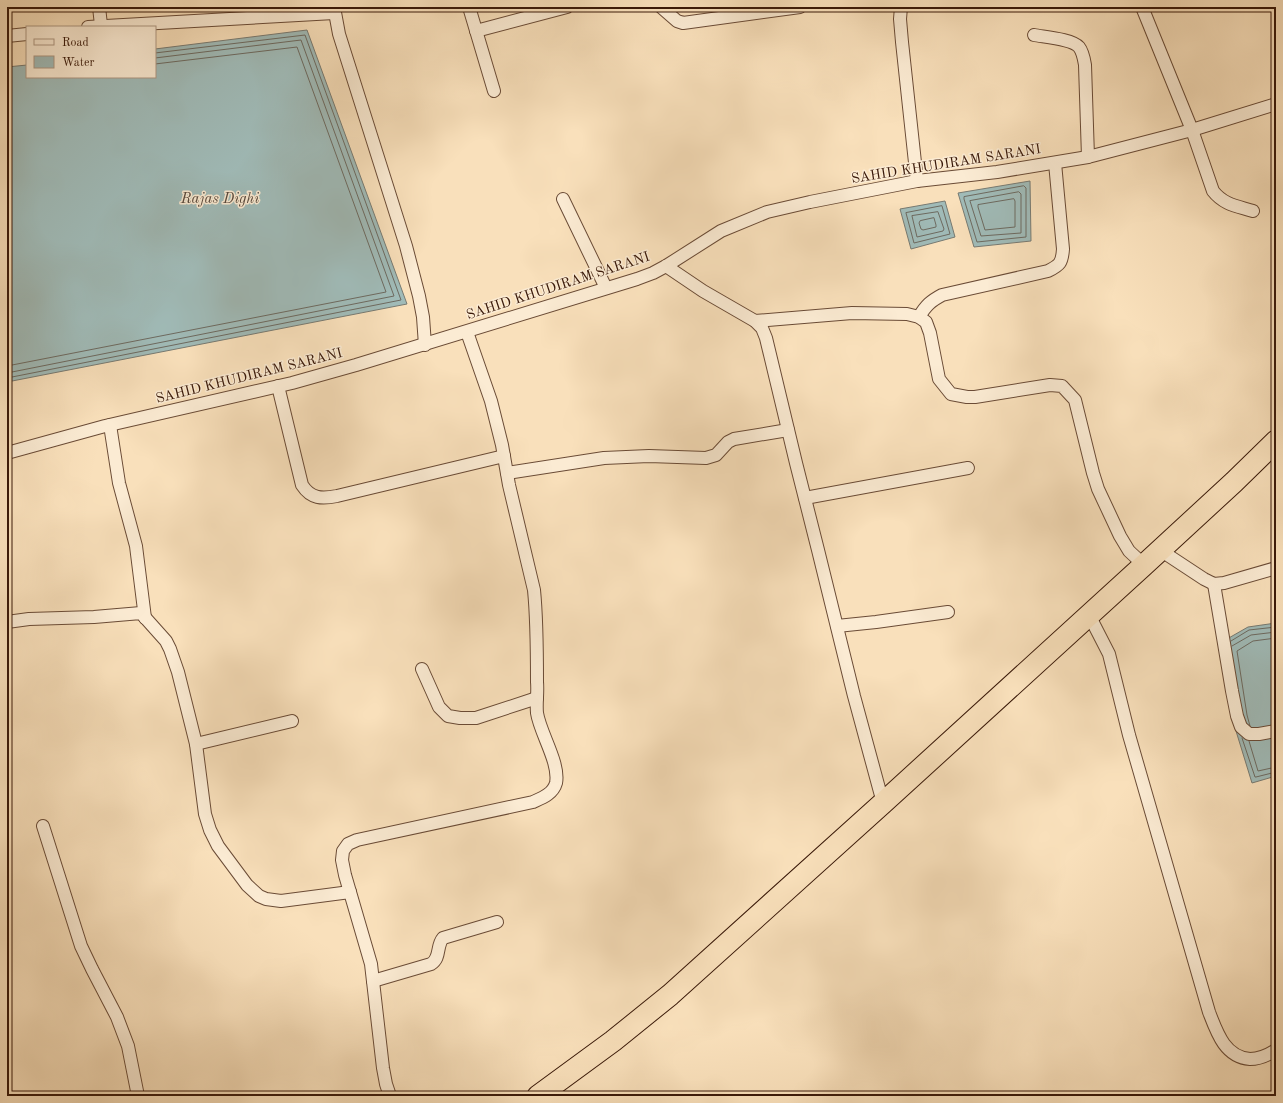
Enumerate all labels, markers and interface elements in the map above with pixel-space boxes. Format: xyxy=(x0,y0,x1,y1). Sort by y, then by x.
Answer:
legend xyxy=(26,26,156,78)
text: Road xyxy=(62,37,89,49)
text: Water xyxy=(62,57,95,69)
street label: SAHID KHUDIRAM SARANI xyxy=(850,142,1042,186)
water label: Rajas Dighi xyxy=(180,192,259,207)
street label: SAHID KHUDIRAM SARANI xyxy=(465,250,651,322)
street label: SAHID KHUDIRAM SARANI xyxy=(154,346,344,406)

